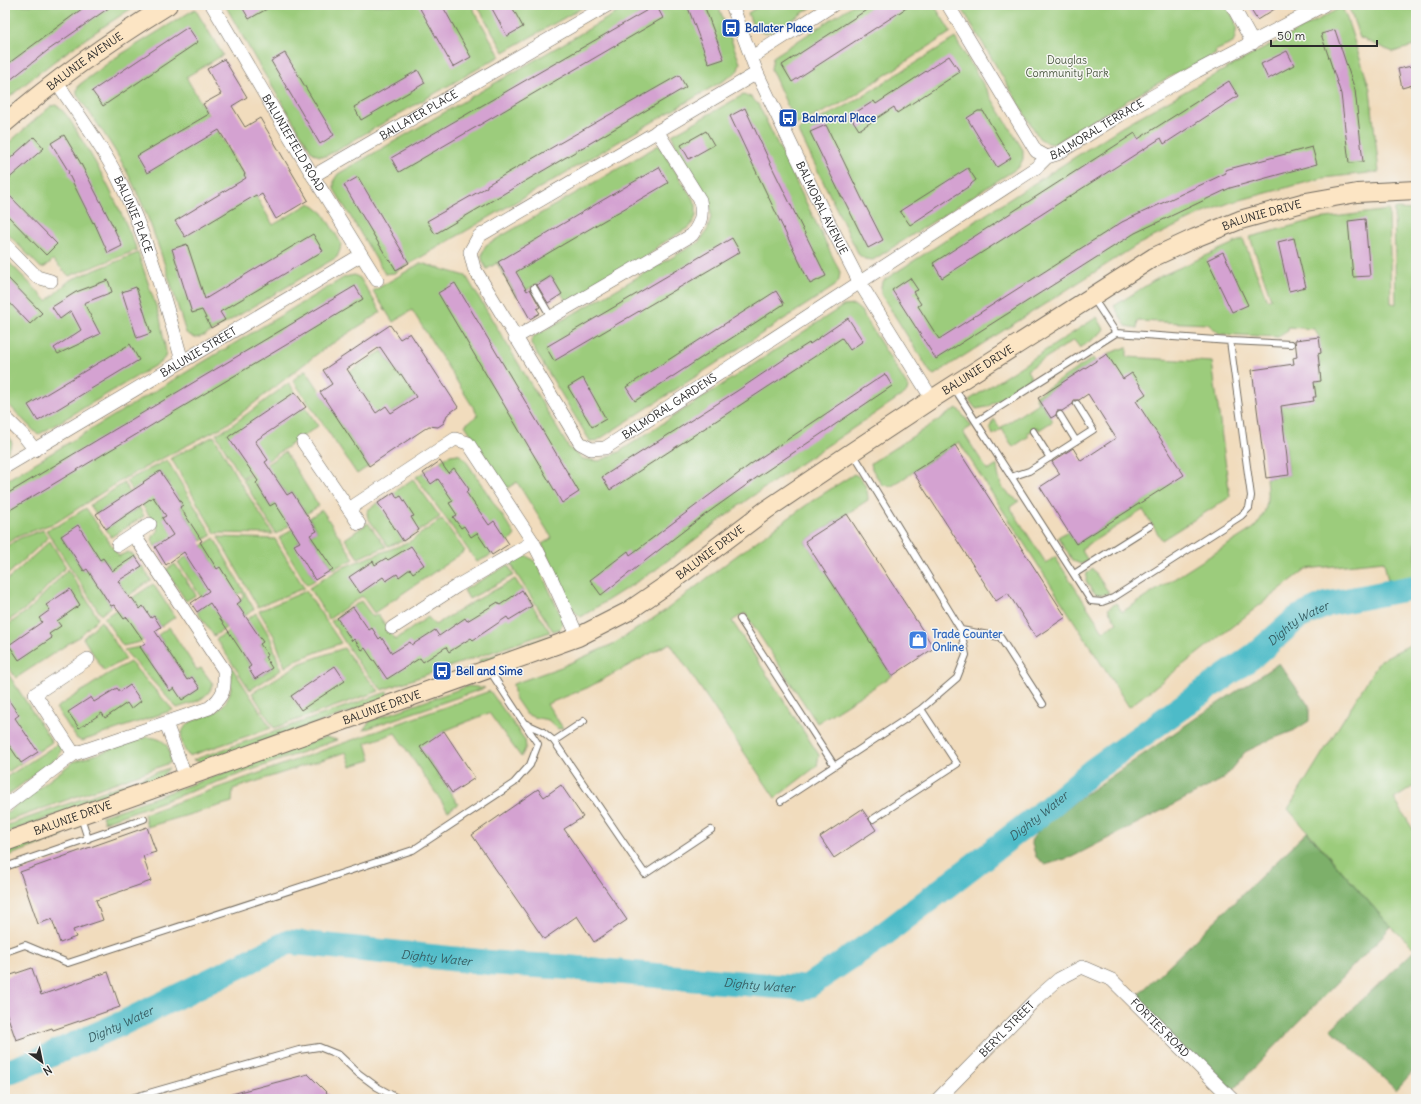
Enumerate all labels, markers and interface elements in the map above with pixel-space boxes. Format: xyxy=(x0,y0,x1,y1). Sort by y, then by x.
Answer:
bus stop icon: Ballater Place xyxy=(720,17,742,39)
place label: Ballater Place xyxy=(745,21,813,35)
scale bar xyxy=(1271,22,1377,48)
text: 50 m xyxy=(1277,28,1306,43)
street label: BALUNIE AVENUE xyxy=(44,29,126,93)
park label: Douglas Community Park xyxy=(1025,53,1109,80)
street label: BALLATER PLACE xyxy=(377,87,460,143)
street label: BALUNIEFIELD ROAD xyxy=(259,92,328,194)
street label: BALMORAL TERRACE xyxy=(1048,96,1146,163)
bus stop icon: Balmoral Place xyxy=(777,107,799,129)
place label: Balmoral Place xyxy=(802,111,876,125)
street label: BALMORAL AVENUE xyxy=(793,159,851,257)
street label: BALUNIE PLACE xyxy=(111,174,156,255)
street label: BALUNIE DRIVE xyxy=(1220,197,1303,234)
street label: BALUNIE STREET xyxy=(158,324,239,380)
street label: BALUNIE DRIVE xyxy=(939,342,1016,398)
street label: BALMORAL GARDENS xyxy=(619,370,719,442)
street label: BALUNIE DRIVE xyxy=(673,522,747,582)
water label: Dighty Water xyxy=(1264,596,1333,648)
place label: Trade Counter Online xyxy=(932,627,1003,654)
shop icon: Trade Counter Online xyxy=(907,629,929,651)
bus stop icon: Bell and Sime xyxy=(431,660,453,682)
place label: Bell and Sime xyxy=(456,664,523,678)
street label: BALUNIE DRIVE xyxy=(341,687,423,728)
water label: Dighty Water xyxy=(1005,786,1072,843)
street label: BALUNIE DRIVE xyxy=(32,797,114,838)
water label: Dighty Water xyxy=(400,946,475,968)
water label: Dighty Water xyxy=(723,974,797,995)
street label: FORTIES ROAD xyxy=(1128,996,1193,1060)
street label: BERYL STREET xyxy=(976,998,1037,1060)
water label: Dighty Water xyxy=(84,1001,157,1045)
north arrow xyxy=(22,1042,62,1082)
text: N xyxy=(40,1062,54,1078)

